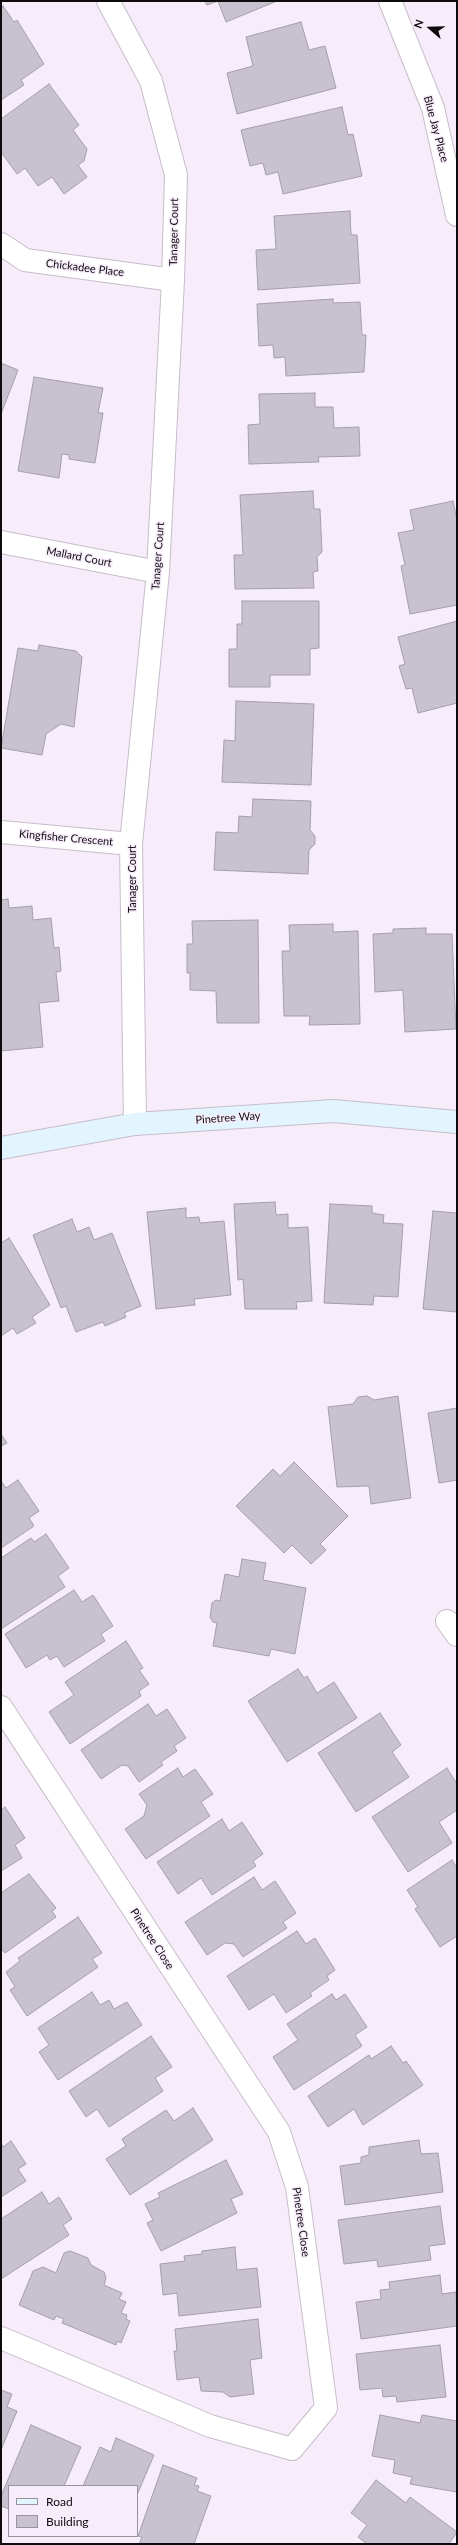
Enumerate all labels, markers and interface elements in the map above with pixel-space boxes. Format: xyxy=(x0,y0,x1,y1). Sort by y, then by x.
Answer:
north arrow xyxy=(410,8,450,48)
text: N xyxy=(411,18,426,30)
street label: Blue Jay Place xyxy=(421,94,451,164)
street label: Tanager Court xyxy=(167,198,181,266)
street label: Chickadee Place xyxy=(45,257,125,279)
street label: Tanager Court xyxy=(149,522,167,590)
street label: Mallard Court xyxy=(45,544,113,570)
street label: Kingfisher Crescent xyxy=(18,827,114,849)
street label: Tanager Court xyxy=(125,845,139,913)
street label: Pinetree Way xyxy=(195,1109,261,1127)
street label: Pinetree Close xyxy=(127,1906,177,1972)
street label: Pinetree Close xyxy=(290,2186,312,2258)
legend xyxy=(8,2485,138,2537)
text: Road xyxy=(46,2494,73,2509)
text: Building xyxy=(46,2514,89,2529)

